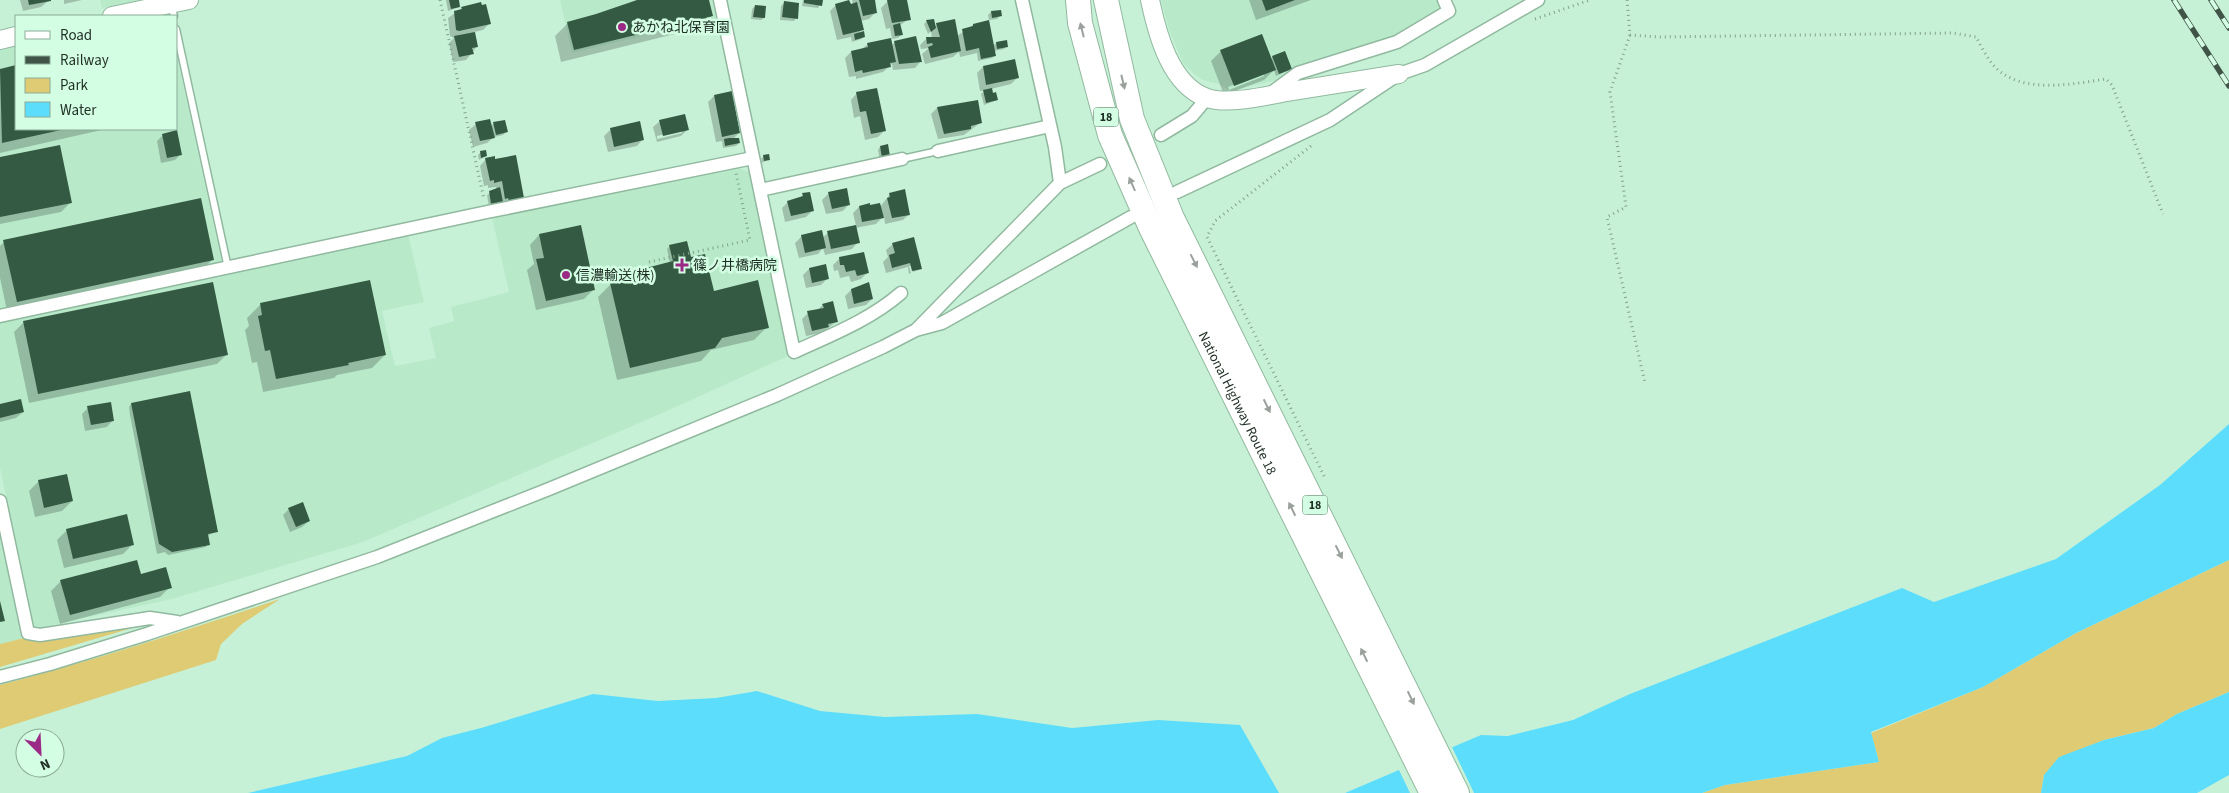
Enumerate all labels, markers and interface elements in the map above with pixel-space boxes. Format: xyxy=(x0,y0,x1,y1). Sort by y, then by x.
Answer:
legend xyxy=(15,15,178,130)
place label: あかね北保育園 xyxy=(632,18,730,38)
marker: あかね北保育園 xyxy=(616,21,628,33)
one-way arrow xyxy=(1078,22,1086,37)
text: Road xyxy=(60,25,92,46)
text: Railway xyxy=(60,50,109,71)
one-way arrow xyxy=(1119,74,1127,89)
text: Park xyxy=(60,75,89,96)
text: Water xyxy=(60,100,97,121)
road number: 18 xyxy=(1094,108,1118,126)
one-way arrow xyxy=(1127,177,1135,191)
one-way arrow xyxy=(1190,254,1198,268)
place label: 篠ノ井橋病院 xyxy=(693,256,777,276)
marker: 篠ノ井橋病院 xyxy=(675,258,689,272)
place label: 信濃輸送(株) xyxy=(576,266,654,286)
marker: 信濃輸送(株) xyxy=(560,269,572,281)
street label: National Highway Route 18 xyxy=(1193,328,1281,478)
one-way arrow xyxy=(1263,399,1271,414)
road number: 18 xyxy=(1302,496,1328,514)
one-way arrow xyxy=(1288,502,1296,517)
one-way arrow xyxy=(1335,545,1343,559)
one-way arrow xyxy=(1360,648,1368,662)
one-way arrow xyxy=(1407,691,1415,705)
north arrow xyxy=(15,728,65,778)
text: N xyxy=(37,753,53,775)

